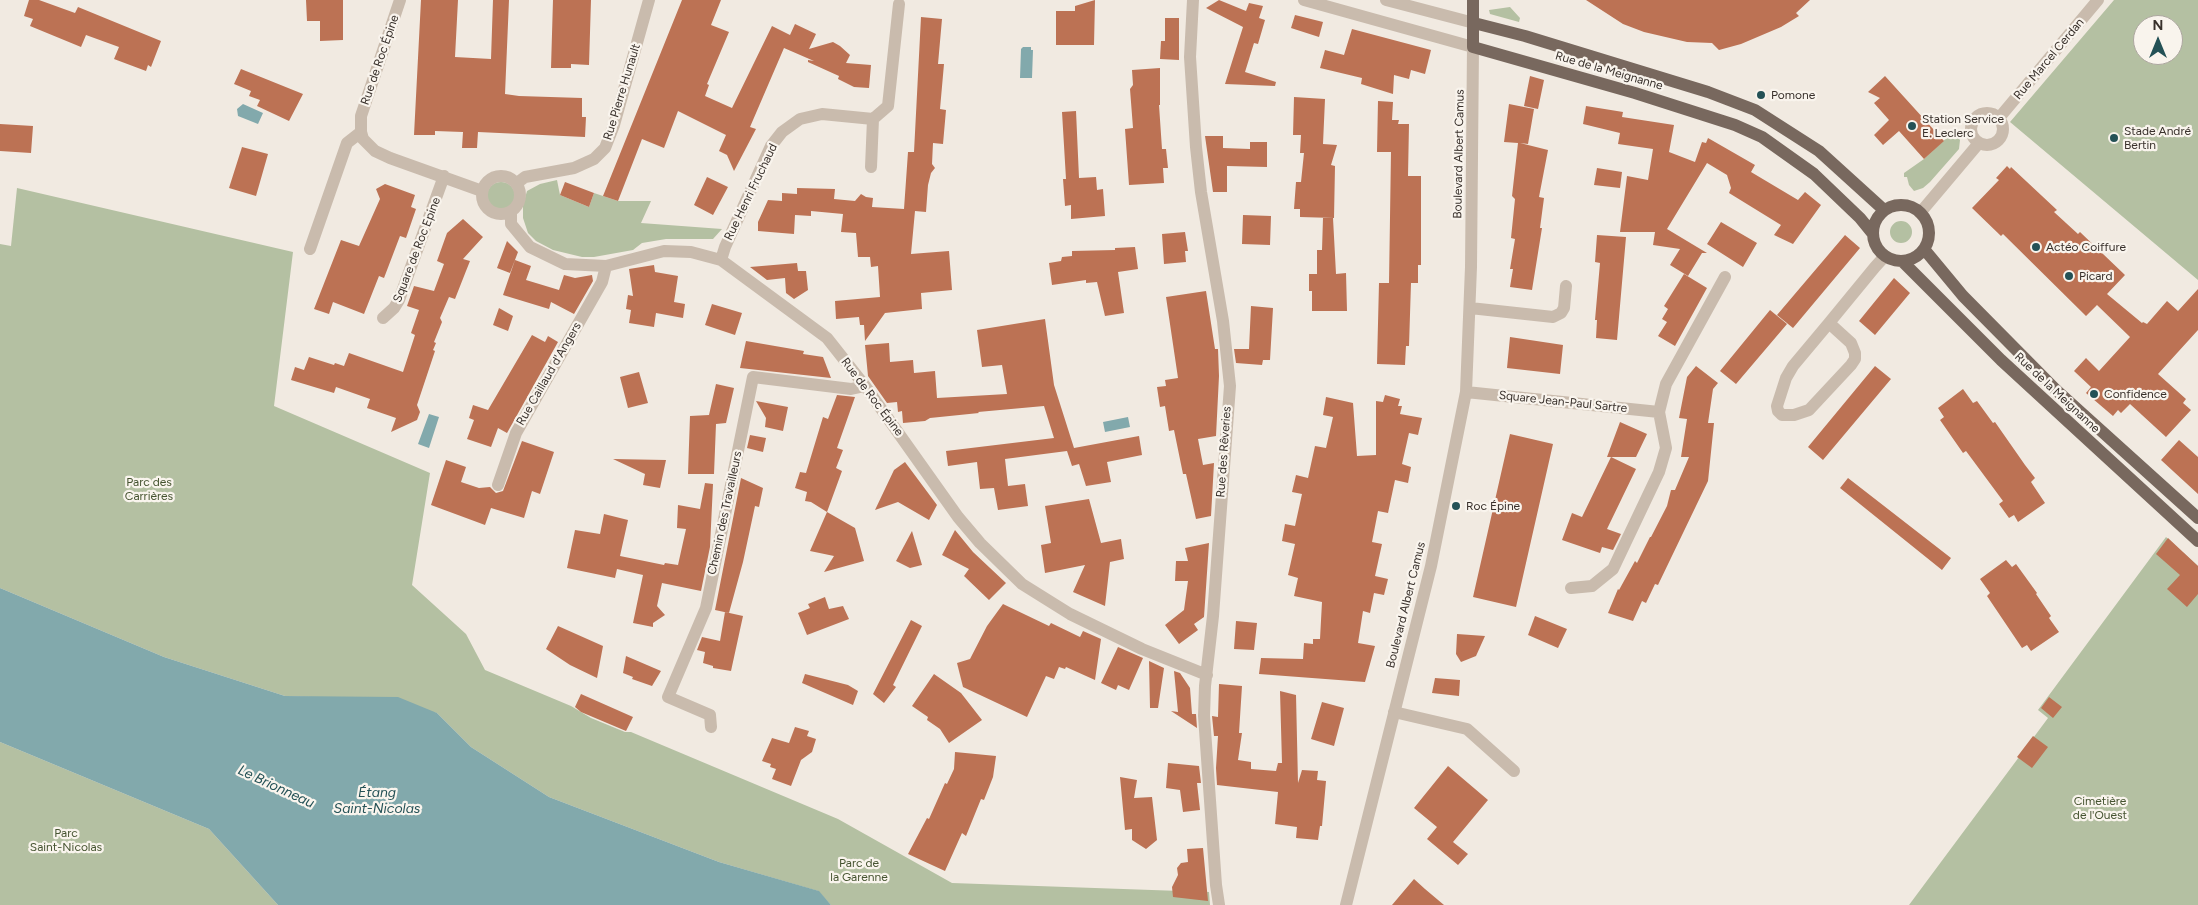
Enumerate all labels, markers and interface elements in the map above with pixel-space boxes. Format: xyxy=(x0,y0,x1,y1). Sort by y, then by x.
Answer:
street label: Rue de Roc Épine xyxy=(358,13,402,107)
street label: Rue Marcel Cerdan xyxy=(2011,15,2087,103)
north arrow xyxy=(2133,15,2183,65)
text: N xyxy=(2153,17,2163,34)
street label: Rue Pierre Hunault xyxy=(600,42,644,142)
street label: Rue de la Meignanne xyxy=(1554,49,1664,93)
place label: Pomone xyxy=(1771,88,1815,102)
street label: Boulevard Albert Camus xyxy=(1451,89,1467,219)
marker: Pomone xyxy=(1755,89,1767,101)
place label: Station Service E. Leclerc xyxy=(1922,112,2004,140)
marker: Station Service E. Leclerc xyxy=(1906,120,1918,132)
place label: Stade André Bertin xyxy=(2124,124,2191,152)
marker: Stade André Bertin xyxy=(2108,132,2120,144)
street label: Rue Henri Fruchaud xyxy=(721,141,781,243)
street label: Square de Roc Epine xyxy=(390,195,444,305)
place label: Actéo Coiffure xyxy=(2046,240,2126,254)
marker: Actéo Coiffure xyxy=(2030,241,2042,253)
place label: Picard xyxy=(2079,269,2112,283)
marker: Picard xyxy=(2063,270,2075,282)
street label: Rue Caillaud d'Angers xyxy=(514,320,584,428)
street label: Rue de la Meignanne xyxy=(2011,350,2103,436)
street label: Rue de Roc Épine xyxy=(838,355,906,439)
place label: Confidence xyxy=(2104,387,2167,401)
street label: Square Jean-Paul Sartre xyxy=(1498,388,1628,416)
marker: Confidence xyxy=(2088,388,2100,400)
street label: Rue des Rêveries xyxy=(1214,406,1234,498)
street label: Chemin des Travailleurs xyxy=(705,450,745,576)
park label: Parc des Carrières xyxy=(125,475,173,503)
place label: Roc Épine xyxy=(1466,499,1520,513)
marker: Roc Épine xyxy=(1450,500,1462,512)
street label: Boulevard Albert Camus xyxy=(1383,540,1429,670)
water label: Le Brionneau xyxy=(235,762,317,812)
water label: Étang Saint-Nicolas xyxy=(334,785,420,818)
park label: Cimetière de l'Ouest xyxy=(2073,794,2127,822)
park label: Parc Saint-Nicolas xyxy=(30,826,102,854)
park label: Parc de la Garenne xyxy=(830,856,888,884)

